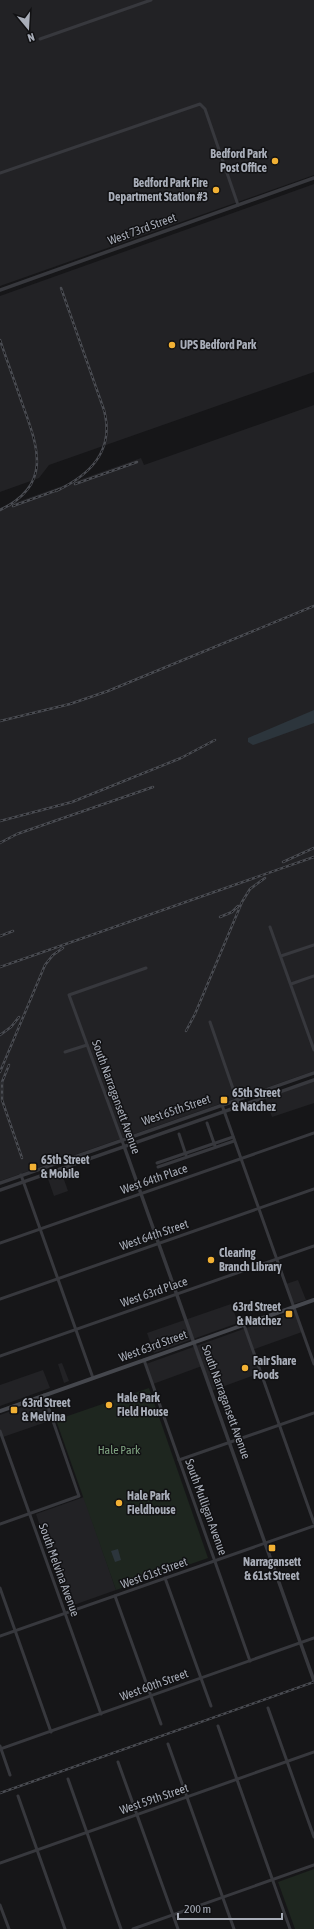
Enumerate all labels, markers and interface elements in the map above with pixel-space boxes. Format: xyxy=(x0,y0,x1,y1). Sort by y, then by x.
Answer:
north arrow xyxy=(8,8,48,48)
text: N xyxy=(26,31,36,44)
place label: Bedford Park Post Office xyxy=(210,147,268,175)
marker: Bedford Park Post Office xyxy=(270,156,280,166)
place label: Bedford Park Fire Department Station #3 xyxy=(108,176,209,204)
marker: Bedford Park Fire Department Station #3 xyxy=(211,185,221,195)
street label: West 73rd Street xyxy=(106,210,179,248)
place label: UPS Bedford Park xyxy=(180,338,257,352)
marker: UPS Bedford Park xyxy=(167,340,177,350)
street label: South Narragansett Avenue xyxy=(89,1038,143,1156)
place label: 65th Street & Natchez xyxy=(232,1086,281,1114)
street label: West 65th Street xyxy=(140,1092,213,1128)
marker: 65th Street & Natchez xyxy=(219,1095,229,1105)
place label: 65th Street & Mobile xyxy=(41,1153,90,1181)
street label: West 64th Place xyxy=(119,1161,189,1197)
marker: 65th Street & Mobile xyxy=(28,1162,38,1172)
street label: West 64th Street xyxy=(118,1217,191,1253)
place label: Clearing Branch Library xyxy=(219,1246,282,1274)
marker: Clearing Branch Library xyxy=(206,1255,216,1265)
street label: West 63rd Place xyxy=(119,1274,189,1310)
place label: 63rd Street & Natchez xyxy=(233,1300,282,1328)
marker: 63rd Street & Natchez xyxy=(284,1309,294,1319)
street label: West 63rd Street xyxy=(117,1327,190,1365)
street label: South Narragansett Avenue xyxy=(199,1343,253,1461)
place label: Fair Share Foods xyxy=(253,1354,297,1382)
marker: Fair Share Foods xyxy=(240,1363,250,1373)
place label: Hale Park Field House xyxy=(117,1391,169,1419)
place label: 63rd Street & Melvina xyxy=(22,1396,71,1424)
marker: Hale Park Field House xyxy=(104,1400,114,1410)
marker: 63rd Street & Melvina xyxy=(9,1405,19,1415)
park label: Hale Park xyxy=(98,1443,141,1457)
street label: South Mulligan Avenue xyxy=(182,1457,230,1557)
place label: Hale Park Fieldhouse xyxy=(127,1489,176,1517)
marker: Hale Park Fieldhouse xyxy=(114,1498,124,1508)
street label: South Melvina Avenue xyxy=(36,1522,82,1618)
marker: Narragansett & 61st Street xyxy=(267,1543,277,1553)
street label: West 61st Street xyxy=(119,1554,190,1592)
place label: Narragansett & 61st Street xyxy=(243,1555,302,1583)
street label: West 60th Street xyxy=(118,1666,191,1704)
street label: West 59th Street xyxy=(118,1781,191,1817)
scale bar xyxy=(178,1895,282,1921)
text: 200 m xyxy=(184,1902,211,1916)

